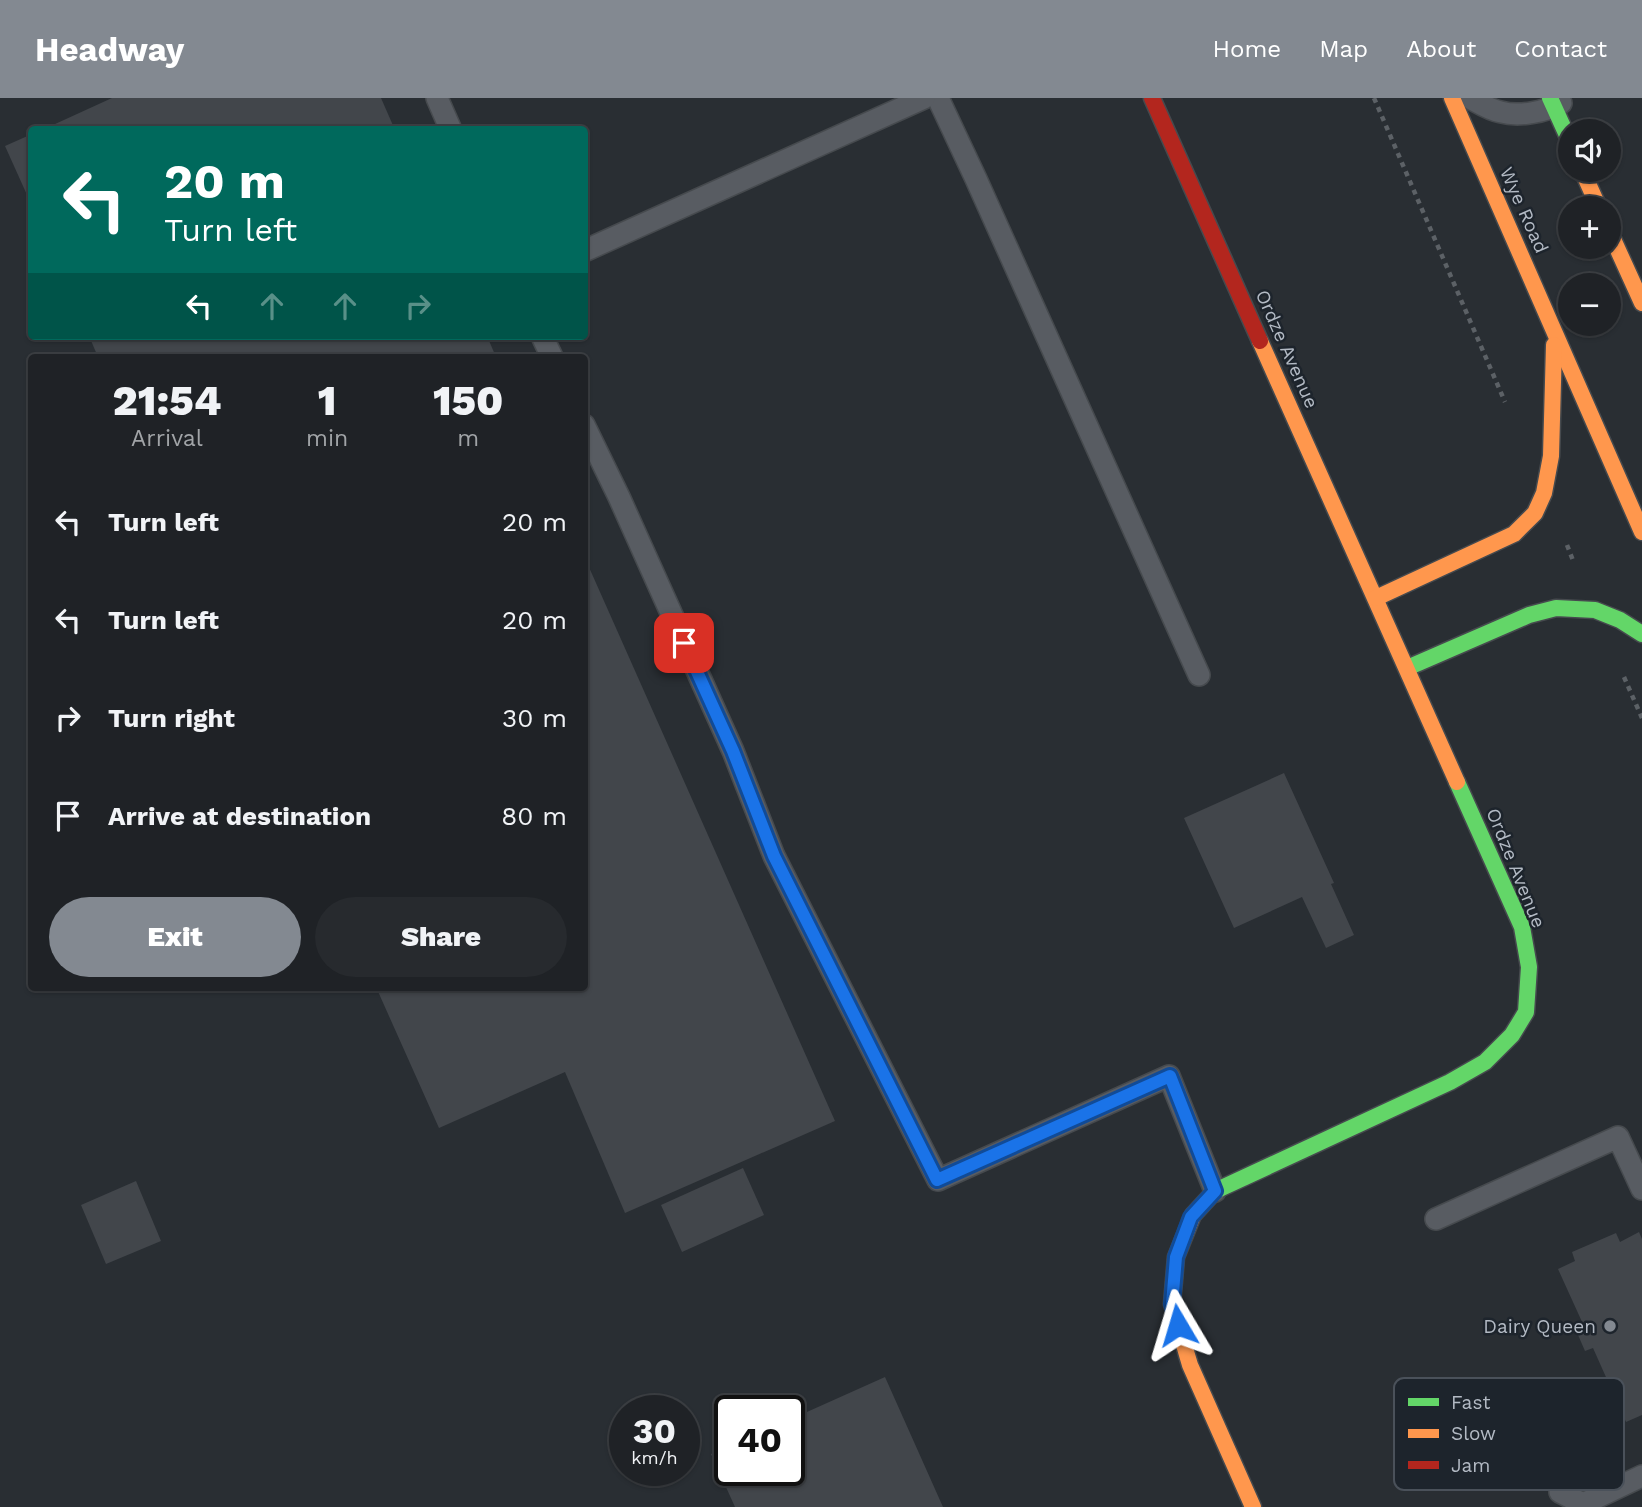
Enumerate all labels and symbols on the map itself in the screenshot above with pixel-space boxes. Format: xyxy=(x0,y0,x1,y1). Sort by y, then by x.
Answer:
street label: Wye Road xyxy=(1495,163,1553,257)
street label: Ordze Avenue xyxy=(1251,286,1323,412)
pin xyxy=(654,613,714,673)
street label: Ordze Avenue xyxy=(1481,805,1551,931)
position arrow xyxy=(1141,1288,1215,1362)
place label: Dairy Queen xyxy=(1483,1315,1596,1338)
marker: Dairy Queen xyxy=(1602,1318,1618,1334)
legend xyxy=(1394,1378,1624,1490)
text: Fast xyxy=(1451,1391,1490,1414)
speed limit sign: 40 xyxy=(714,1395,805,1486)
text: Slow xyxy=(1451,1422,1496,1445)
text: Jam xyxy=(1451,1454,1490,1477)

